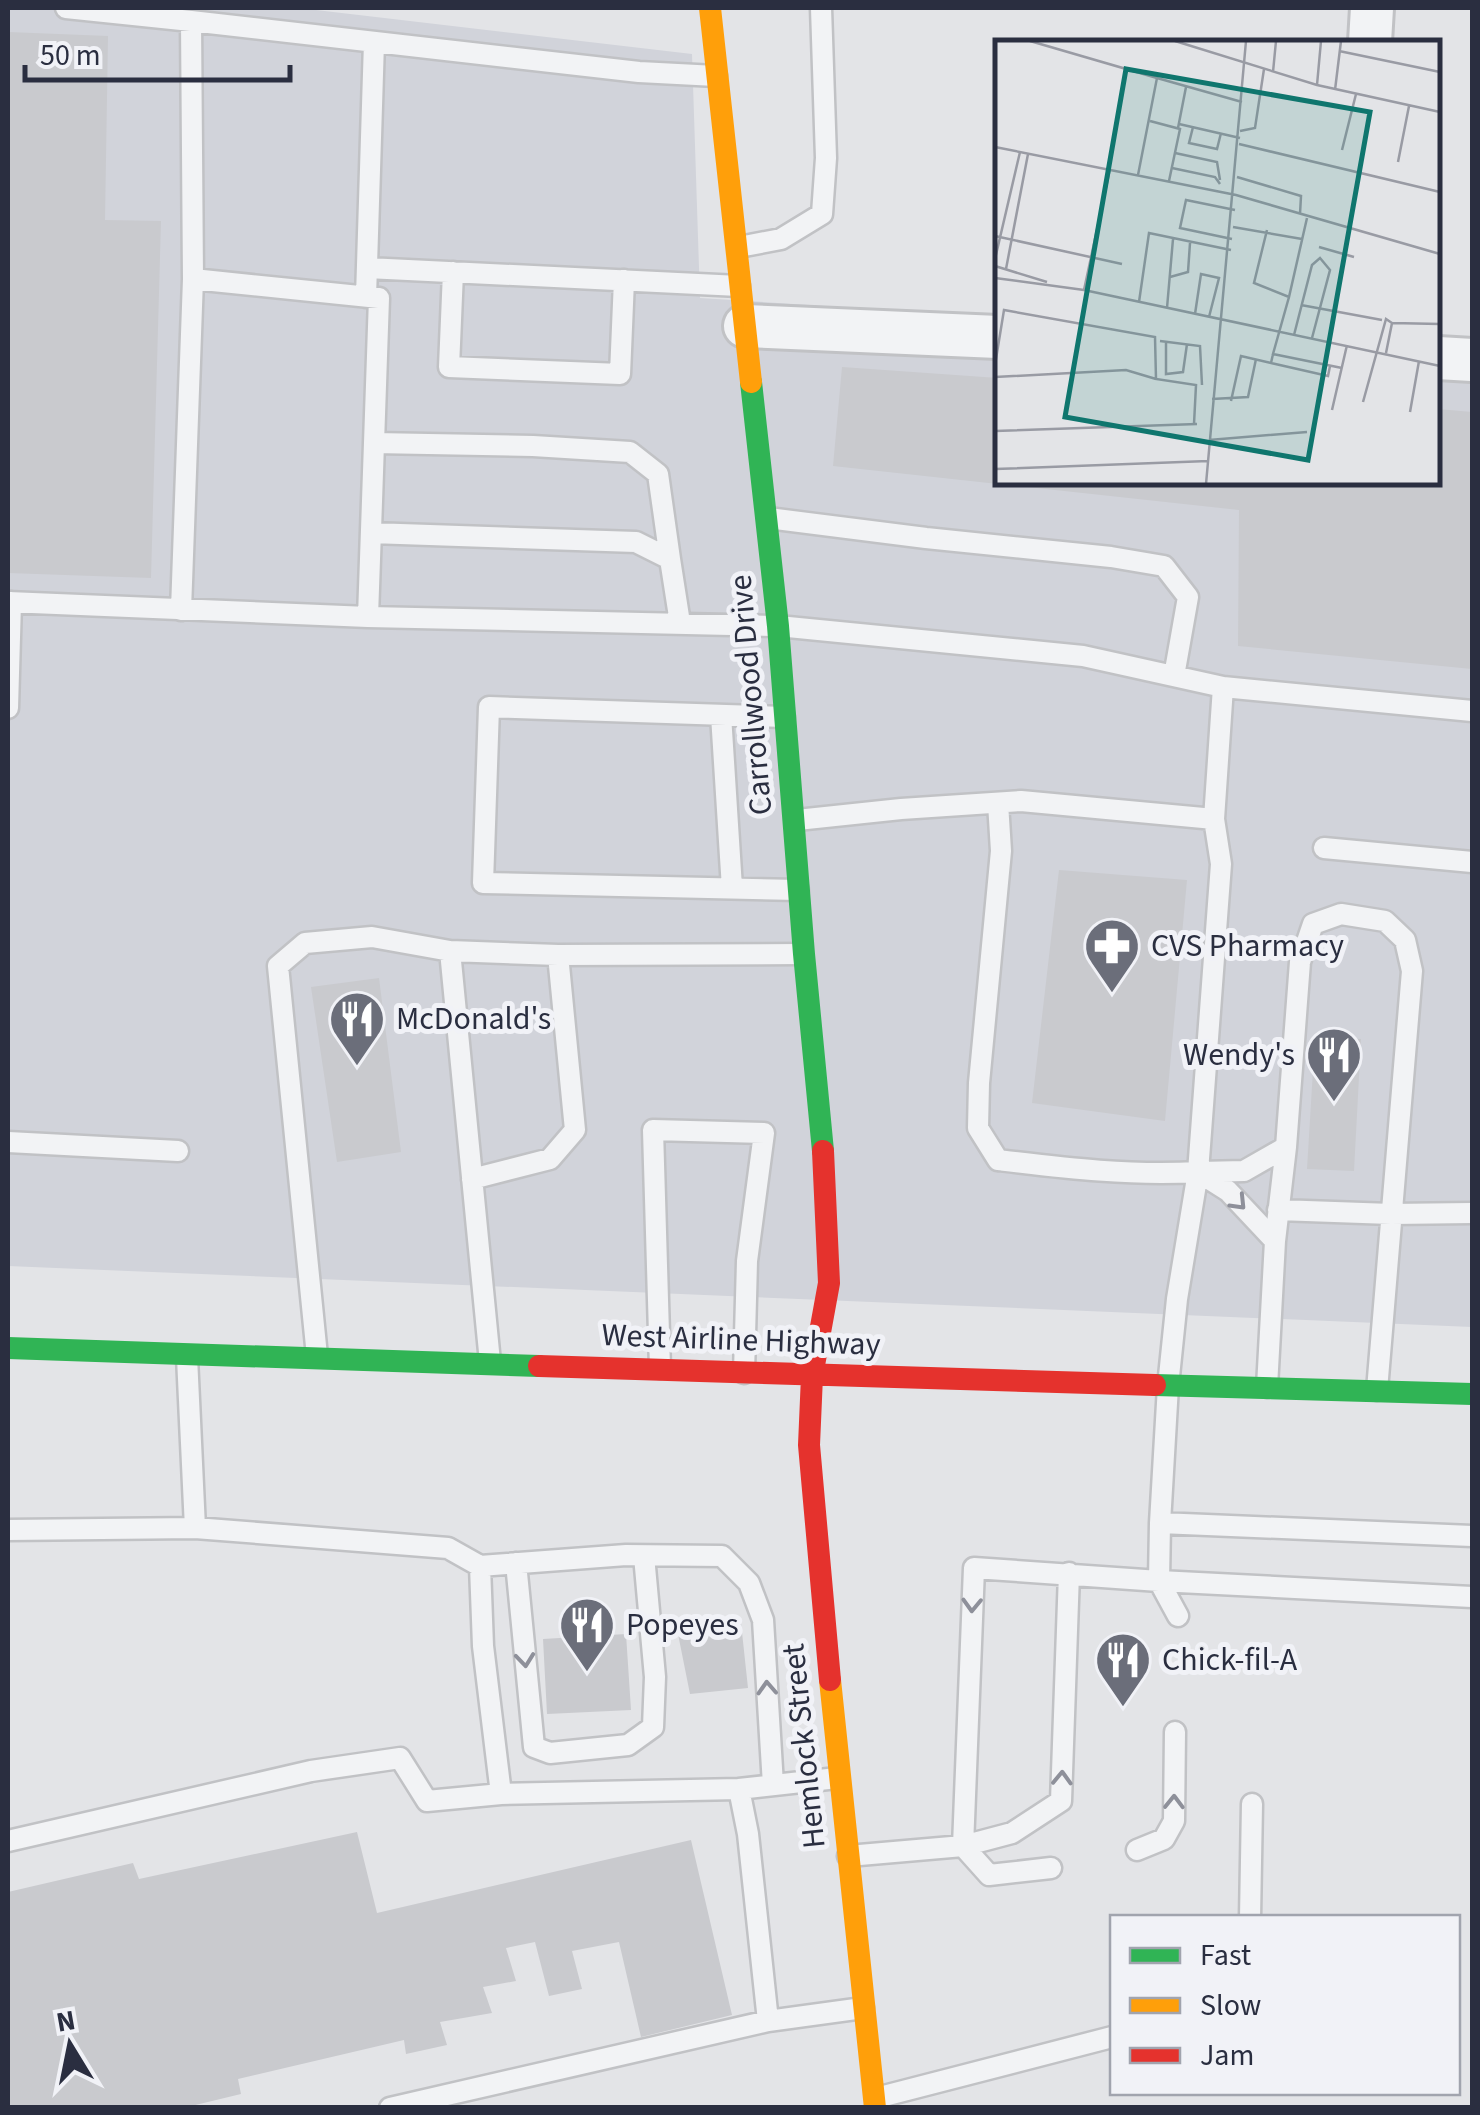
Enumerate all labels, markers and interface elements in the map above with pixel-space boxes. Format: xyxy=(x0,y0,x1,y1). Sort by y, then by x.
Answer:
scale bar xyxy=(25,20,290,82)
text: 50 m xyxy=(40,34,101,77)
inset map xyxy=(995,40,1440,485)
street label: Carrollwood Drive xyxy=(718,573,784,817)
pharmacy icon: CVS Pharmacy xyxy=(1082,916,1142,995)
place label: CVS Pharmacy xyxy=(1151,923,1344,969)
restaurant icon: McDonald's xyxy=(327,989,387,1068)
place label: McDonald's xyxy=(396,996,551,1042)
restaurant icon: Wendy's xyxy=(1304,1025,1364,1104)
place label: Wendy's xyxy=(1183,1032,1295,1078)
one-way arrow xyxy=(1227,1192,1245,1210)
street label: West Airline Highway xyxy=(601,1312,881,1368)
restaurant icon: Popeyes xyxy=(557,1595,617,1674)
one-way arrow xyxy=(962,1598,983,1614)
place label: Popeyes xyxy=(626,1602,739,1648)
restaurant icon: Chick-fil-A xyxy=(1093,1630,1153,1709)
place label: Chick-fil-A xyxy=(1162,1637,1298,1683)
street label: Hemlock Street xyxy=(770,1641,838,1851)
one-way arrow xyxy=(514,1652,536,1668)
one-way arrow xyxy=(756,1679,777,1695)
one-way arrow xyxy=(1051,1769,1072,1785)
one-way arrow xyxy=(1163,1793,1185,1808)
legend xyxy=(1110,1915,1460,2095)
text: Fast xyxy=(1200,1934,1251,1977)
text: Slow xyxy=(1200,1984,1261,2027)
north arrow xyxy=(20,1995,120,2095)
text: N xyxy=(53,2000,78,2043)
text: Jam xyxy=(1200,2034,1254,2077)

